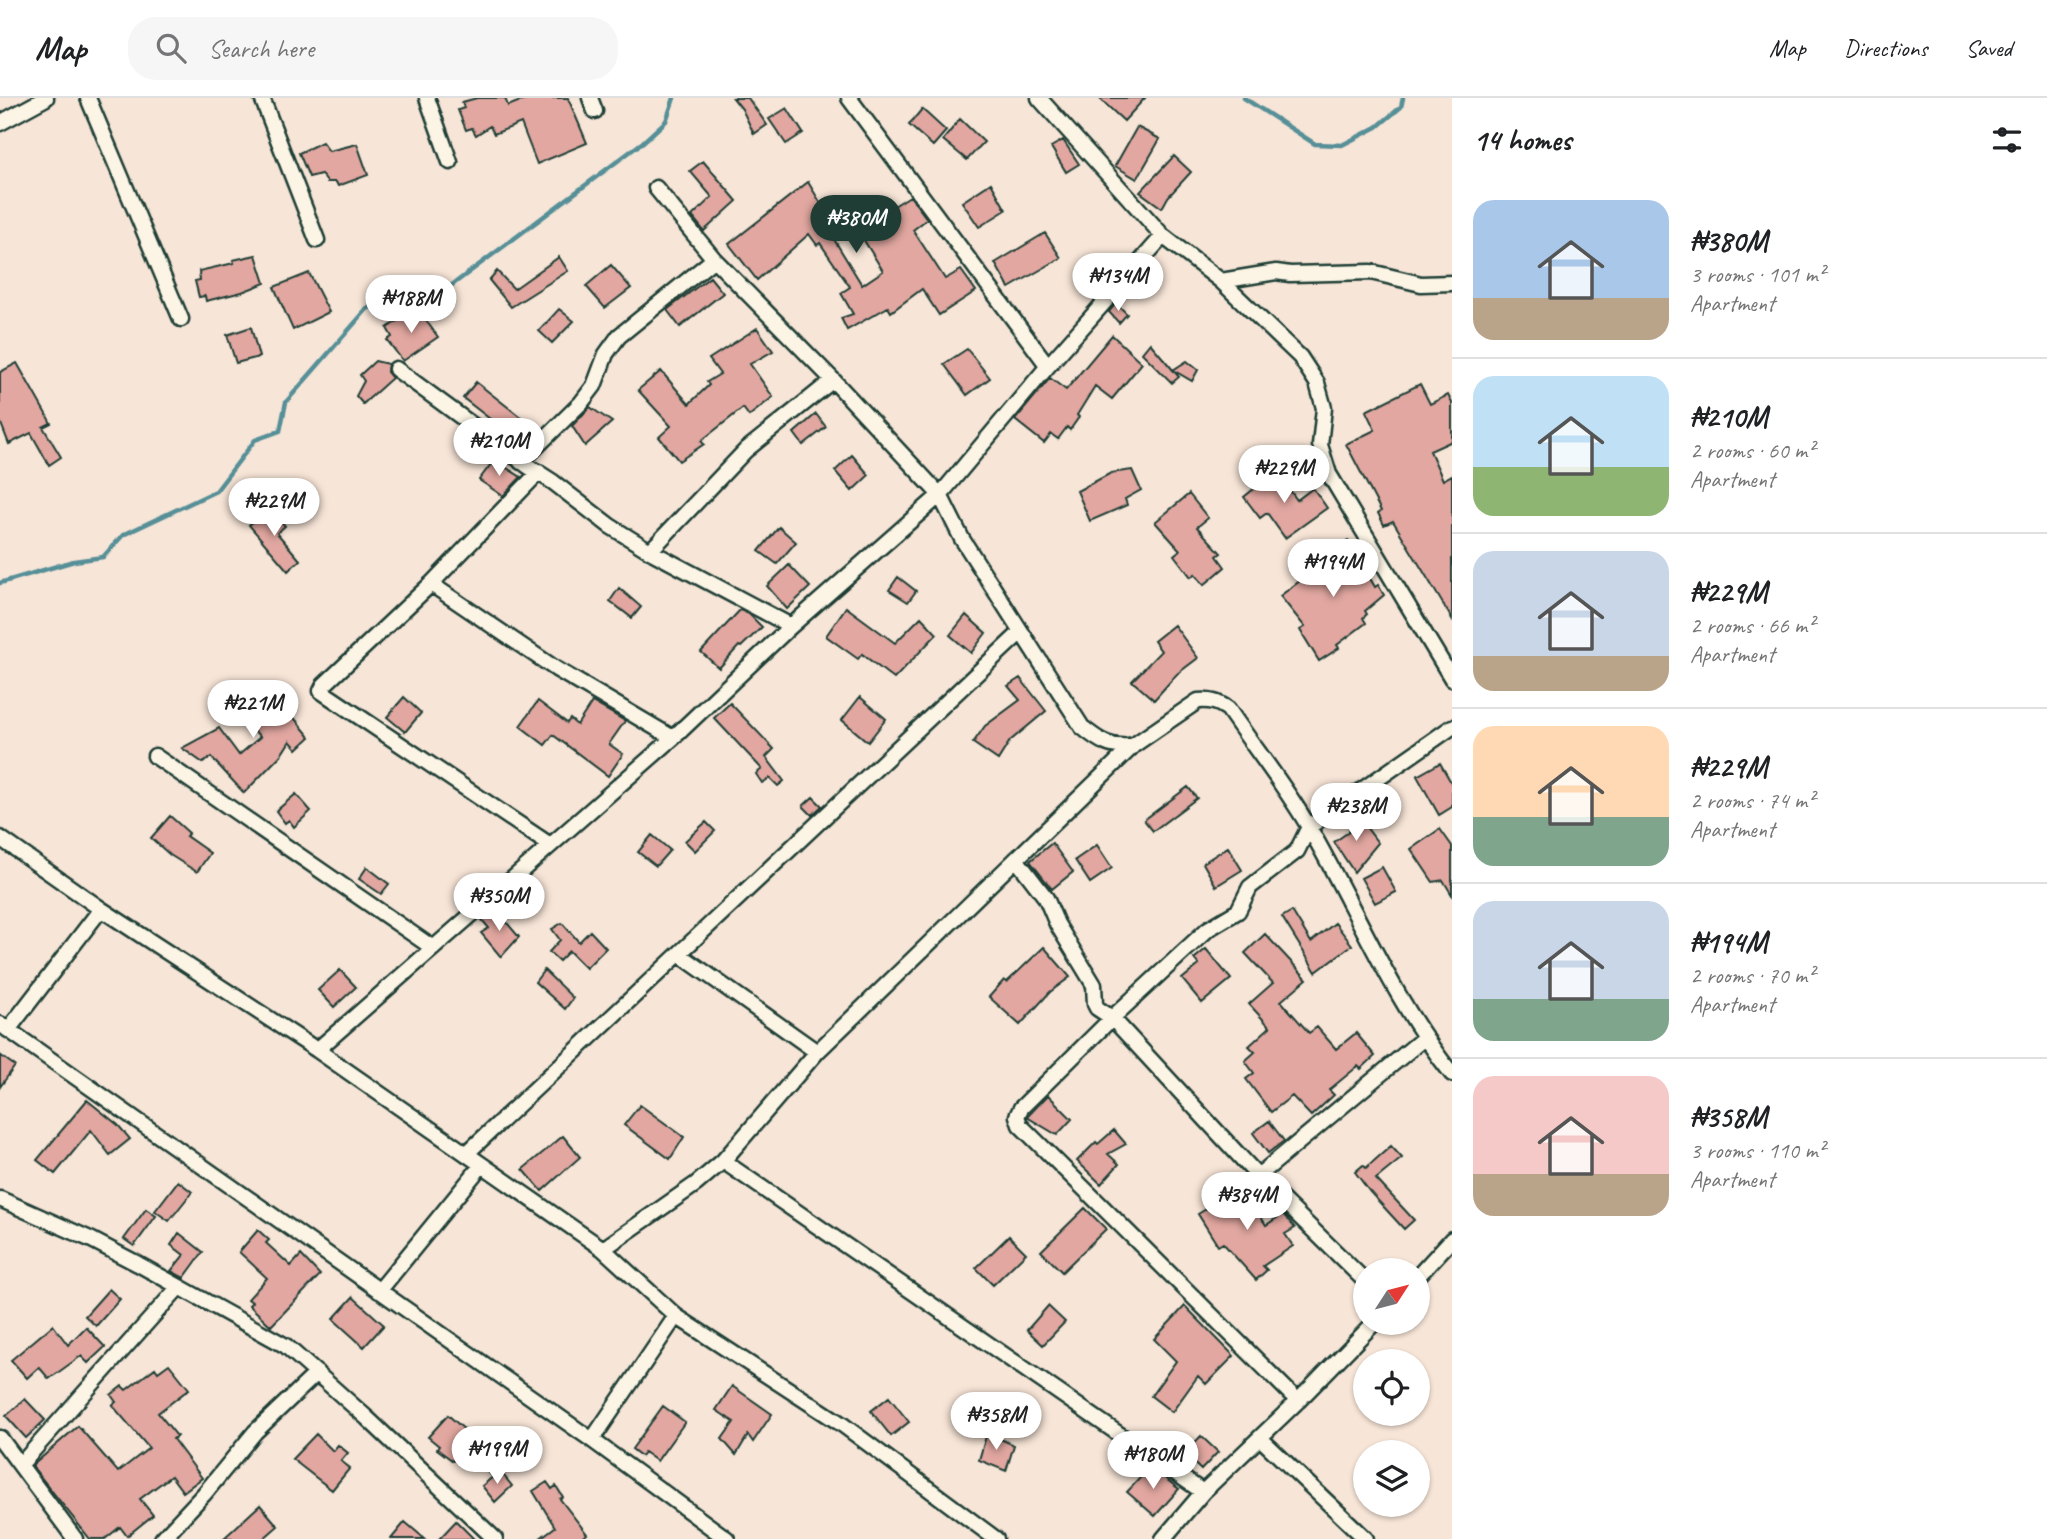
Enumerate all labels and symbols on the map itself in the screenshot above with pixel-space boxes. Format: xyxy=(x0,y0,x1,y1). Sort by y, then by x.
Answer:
pin: ₦380M xyxy=(807,195,905,255)
pin: ₦134M xyxy=(1069,254,1167,313)
pin: ₦188M xyxy=(362,275,460,335)
pin: ₦210M xyxy=(450,418,548,478)
pin: ₦229M xyxy=(1235,446,1333,505)
pin: ₦229M xyxy=(225,478,323,538)
pin: ₦194M xyxy=(1284,540,1382,599)
pin: ₦221M xyxy=(204,680,302,740)
pin: ₦238M xyxy=(1307,784,1405,843)
pin: ₦350M xyxy=(450,874,548,933)
pin: ₦384M xyxy=(1198,1172,1296,1232)
north arrow xyxy=(1353,1258,1430,1335)
pin: ₦358M xyxy=(947,1392,1045,1452)
pin: ₦199M xyxy=(448,1426,546,1486)
pin: ₦180M xyxy=(1104,1432,1202,1491)

